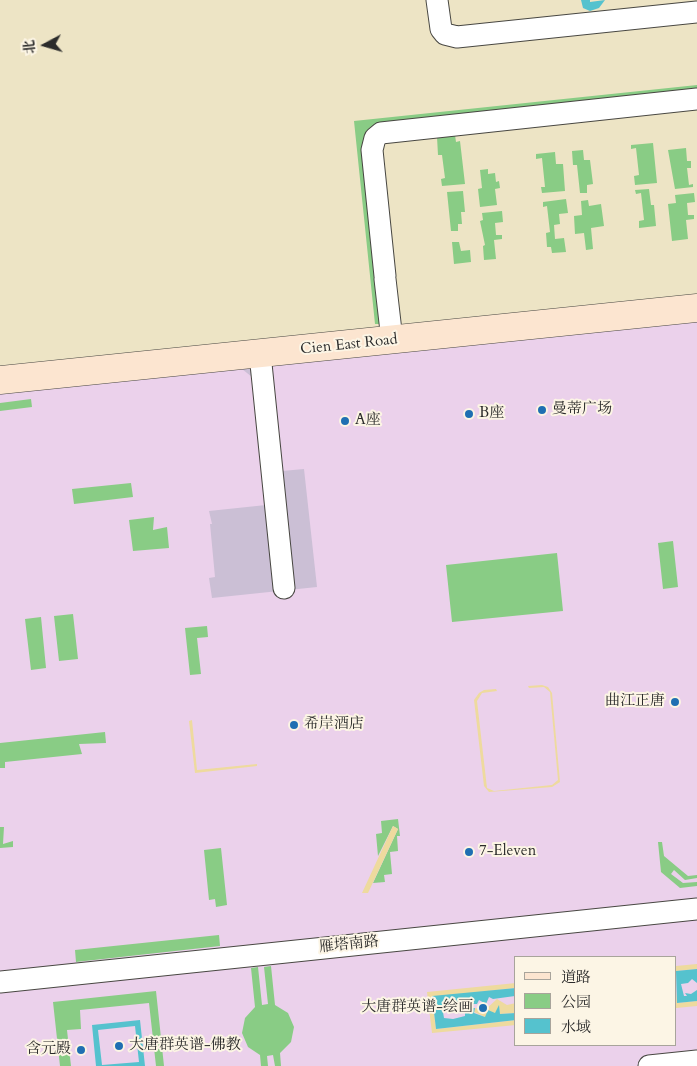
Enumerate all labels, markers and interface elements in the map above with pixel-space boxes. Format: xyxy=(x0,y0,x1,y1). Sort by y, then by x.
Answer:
north arrow xyxy=(20,20,70,70)
text: 北 xyxy=(19,39,40,55)
street label: Cien East Road xyxy=(300,331,398,359)
place label: 曼蒂广场 xyxy=(552,401,612,419)
marker: 曼蒂广场 xyxy=(536,404,548,416)
place label: B座 xyxy=(479,405,504,423)
marker: B座 xyxy=(463,408,475,420)
place label: A座 xyxy=(355,412,381,430)
marker: A座 xyxy=(339,415,351,427)
place label: 曲江正唐 xyxy=(605,693,665,711)
marker: 曲江正唐 xyxy=(669,696,681,708)
place label: 希岸酒店 xyxy=(304,716,364,734)
marker: 希岸酒店 xyxy=(288,719,300,731)
place label: 7-Eleven xyxy=(479,843,536,861)
marker: 7-Eleven xyxy=(463,846,475,858)
street label: 雁塔南路 xyxy=(318,933,380,957)
legend xyxy=(514,956,677,1046)
text: 道路 xyxy=(561,967,591,987)
text: 公园 xyxy=(561,992,591,1012)
place label: 大唐群英谱-绘画 xyxy=(361,999,473,1017)
marker: 大唐群英谱-绘画 xyxy=(477,1002,489,1014)
text: 水域 xyxy=(561,1017,591,1037)
place label: 大唐群英谱-佛教 xyxy=(129,1037,241,1055)
marker: 大唐群英谱-佛教 xyxy=(113,1040,125,1052)
place label: 含元殿 xyxy=(26,1041,71,1059)
marker: 含元殿 xyxy=(75,1044,87,1056)

